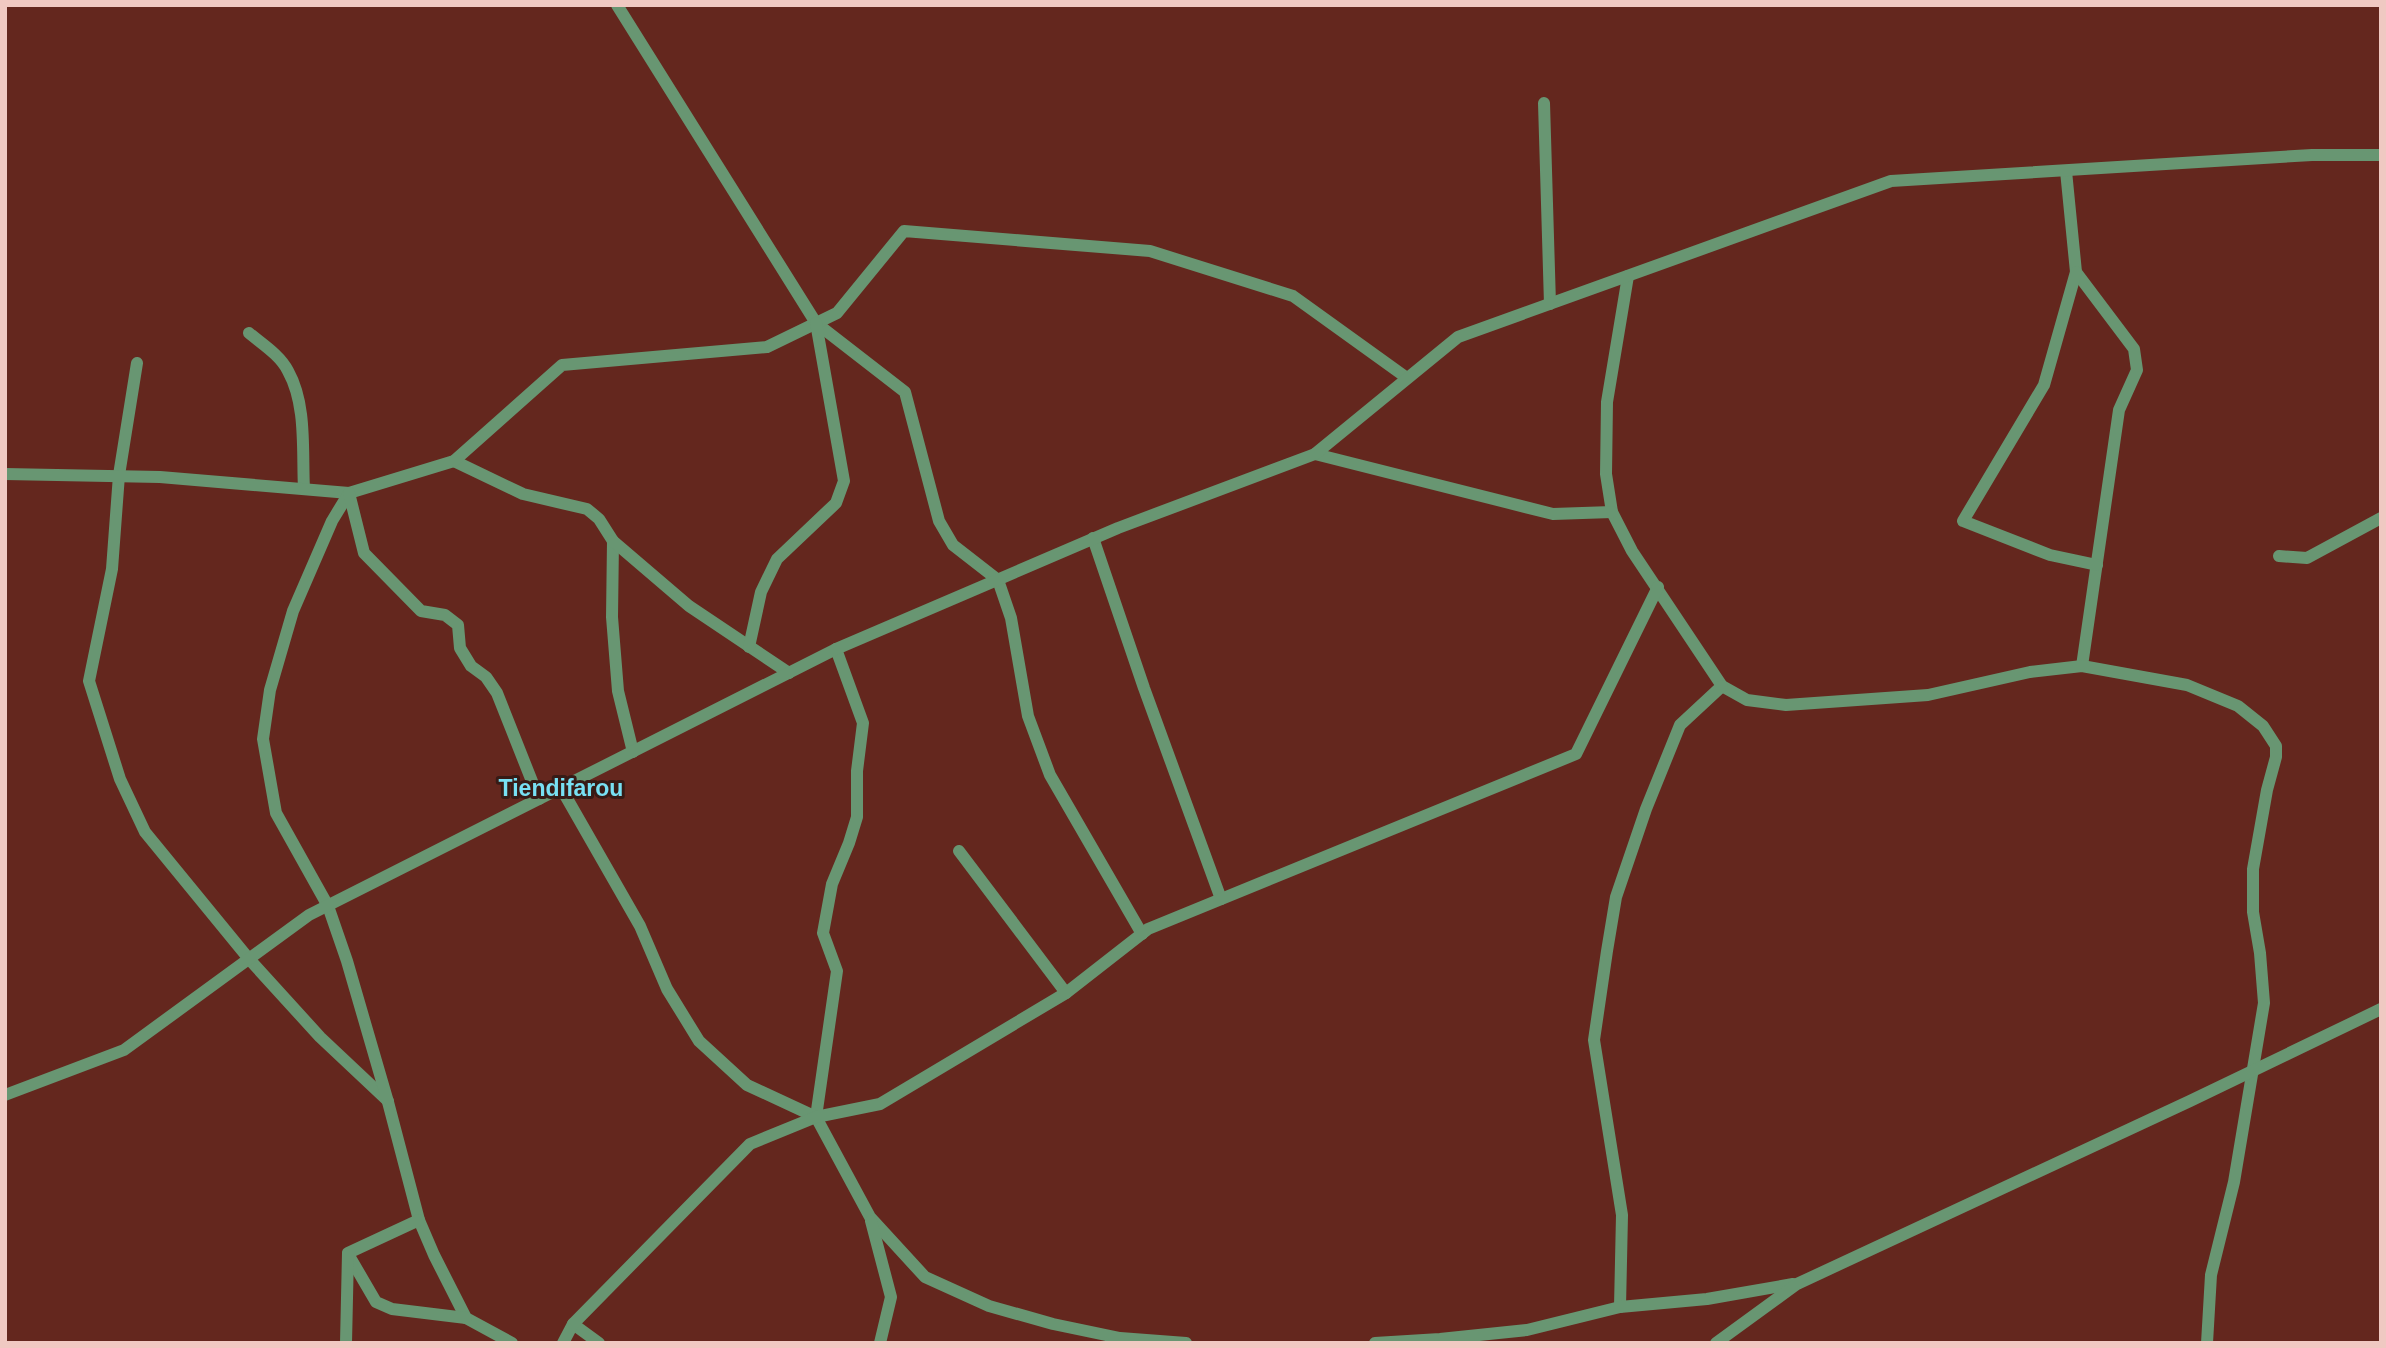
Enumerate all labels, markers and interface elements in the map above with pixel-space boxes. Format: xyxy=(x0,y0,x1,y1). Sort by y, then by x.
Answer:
district label: Tiendifarou xyxy=(499,775,623,801)

